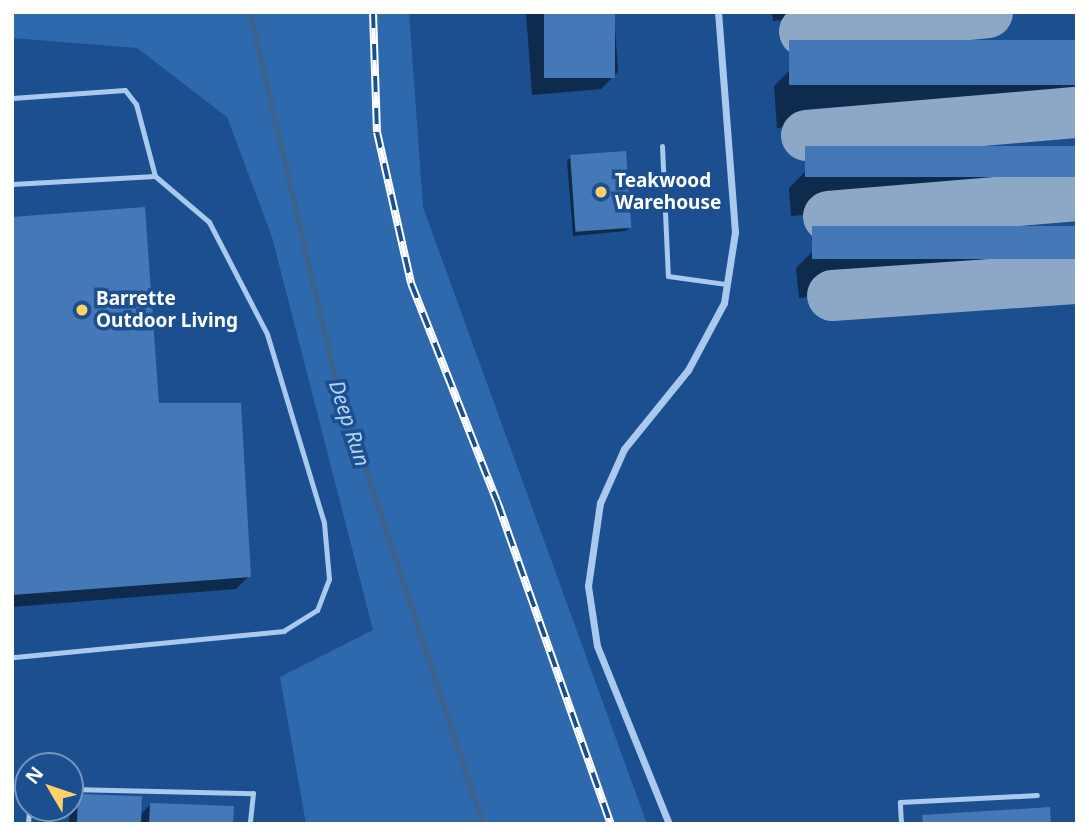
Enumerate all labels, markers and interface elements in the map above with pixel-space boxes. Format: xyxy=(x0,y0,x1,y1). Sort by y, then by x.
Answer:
place label: Teakwood Warehouse xyxy=(615,170,721,214)
marker: Teakwood Warehouse xyxy=(593,184,609,200)
place label: Barrette Outdoor Living xyxy=(96,288,238,332)
marker: Barrette Outdoor Living xyxy=(74,302,90,318)
water label: Deep Run xyxy=(324,377,376,469)
north arrow xyxy=(14,752,84,822)
text: N xyxy=(19,761,49,789)

